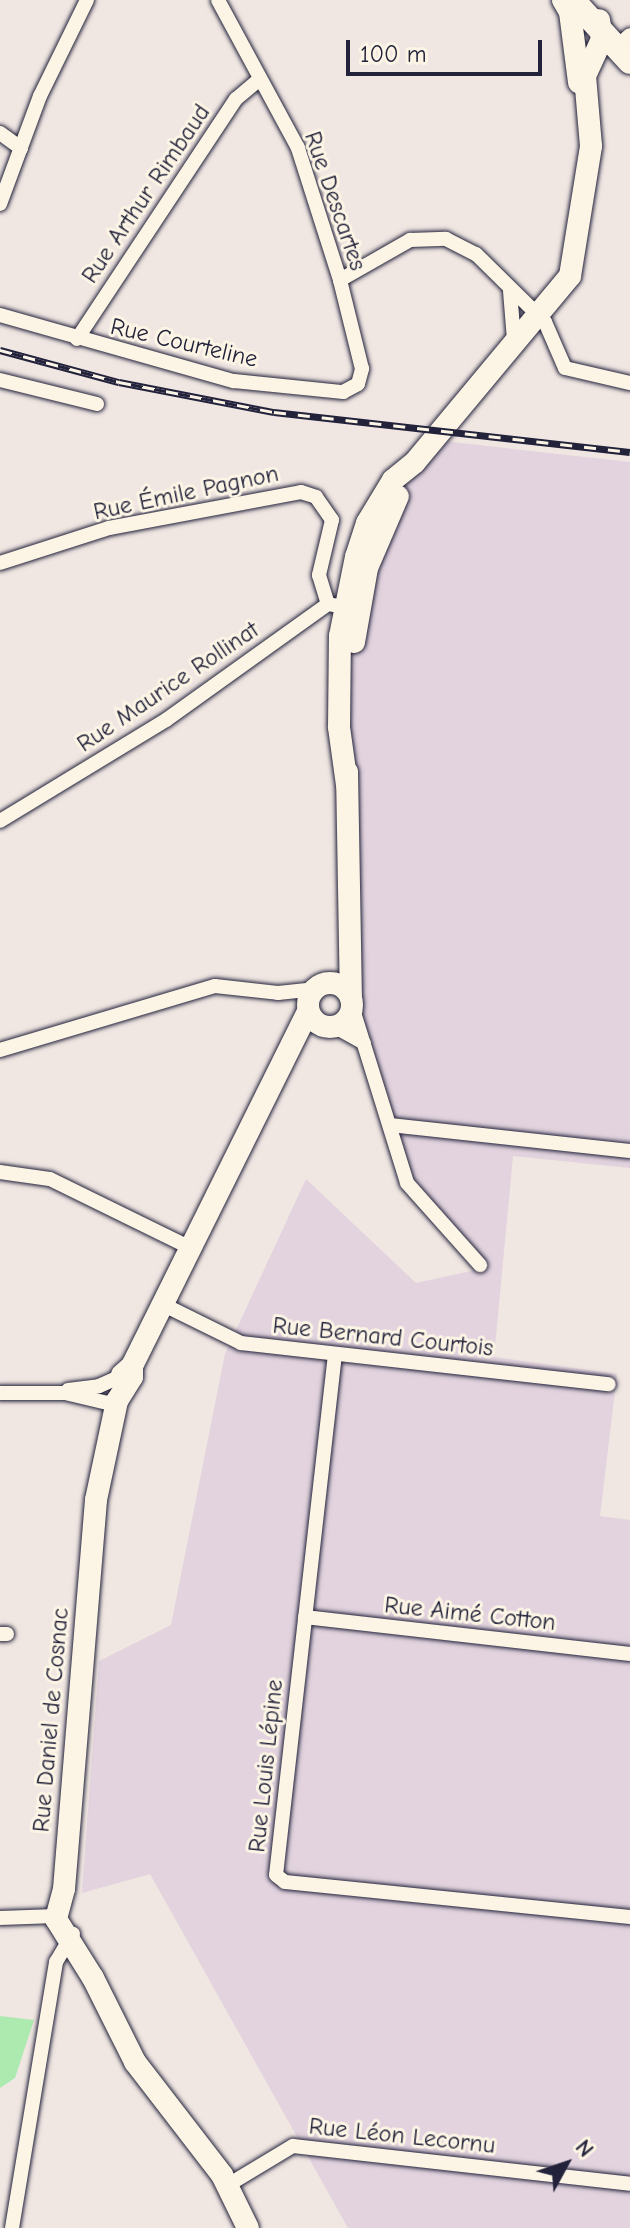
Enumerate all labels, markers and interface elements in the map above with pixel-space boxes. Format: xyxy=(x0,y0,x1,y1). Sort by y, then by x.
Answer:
scale bar xyxy=(350,24,546,74)
text: 100 m xyxy=(360,40,427,68)
street label: Rue Arthur Rimbaud xyxy=(76,99,216,289)
street label: Rue Descartes xyxy=(298,128,372,274)
street label: Rue Courteline xyxy=(108,312,260,374)
street label: Rue Émile Pagnon xyxy=(91,459,281,527)
street label: Rue Maurice Rollinat xyxy=(72,615,264,759)
street label: Rue Bernard Courtois xyxy=(271,1311,495,1363)
street label: Rue Aimé Cotton xyxy=(383,1591,557,1637)
street label: Rue Daniel de Cosnac xyxy=(27,1607,75,1833)
street label: Rue Louis Lépine xyxy=(243,1678,289,1854)
street label: Rue Léon Lecornu xyxy=(307,2112,497,2160)
north arrow xyxy=(526,2124,606,2204)
text: N xyxy=(570,2135,599,2162)

